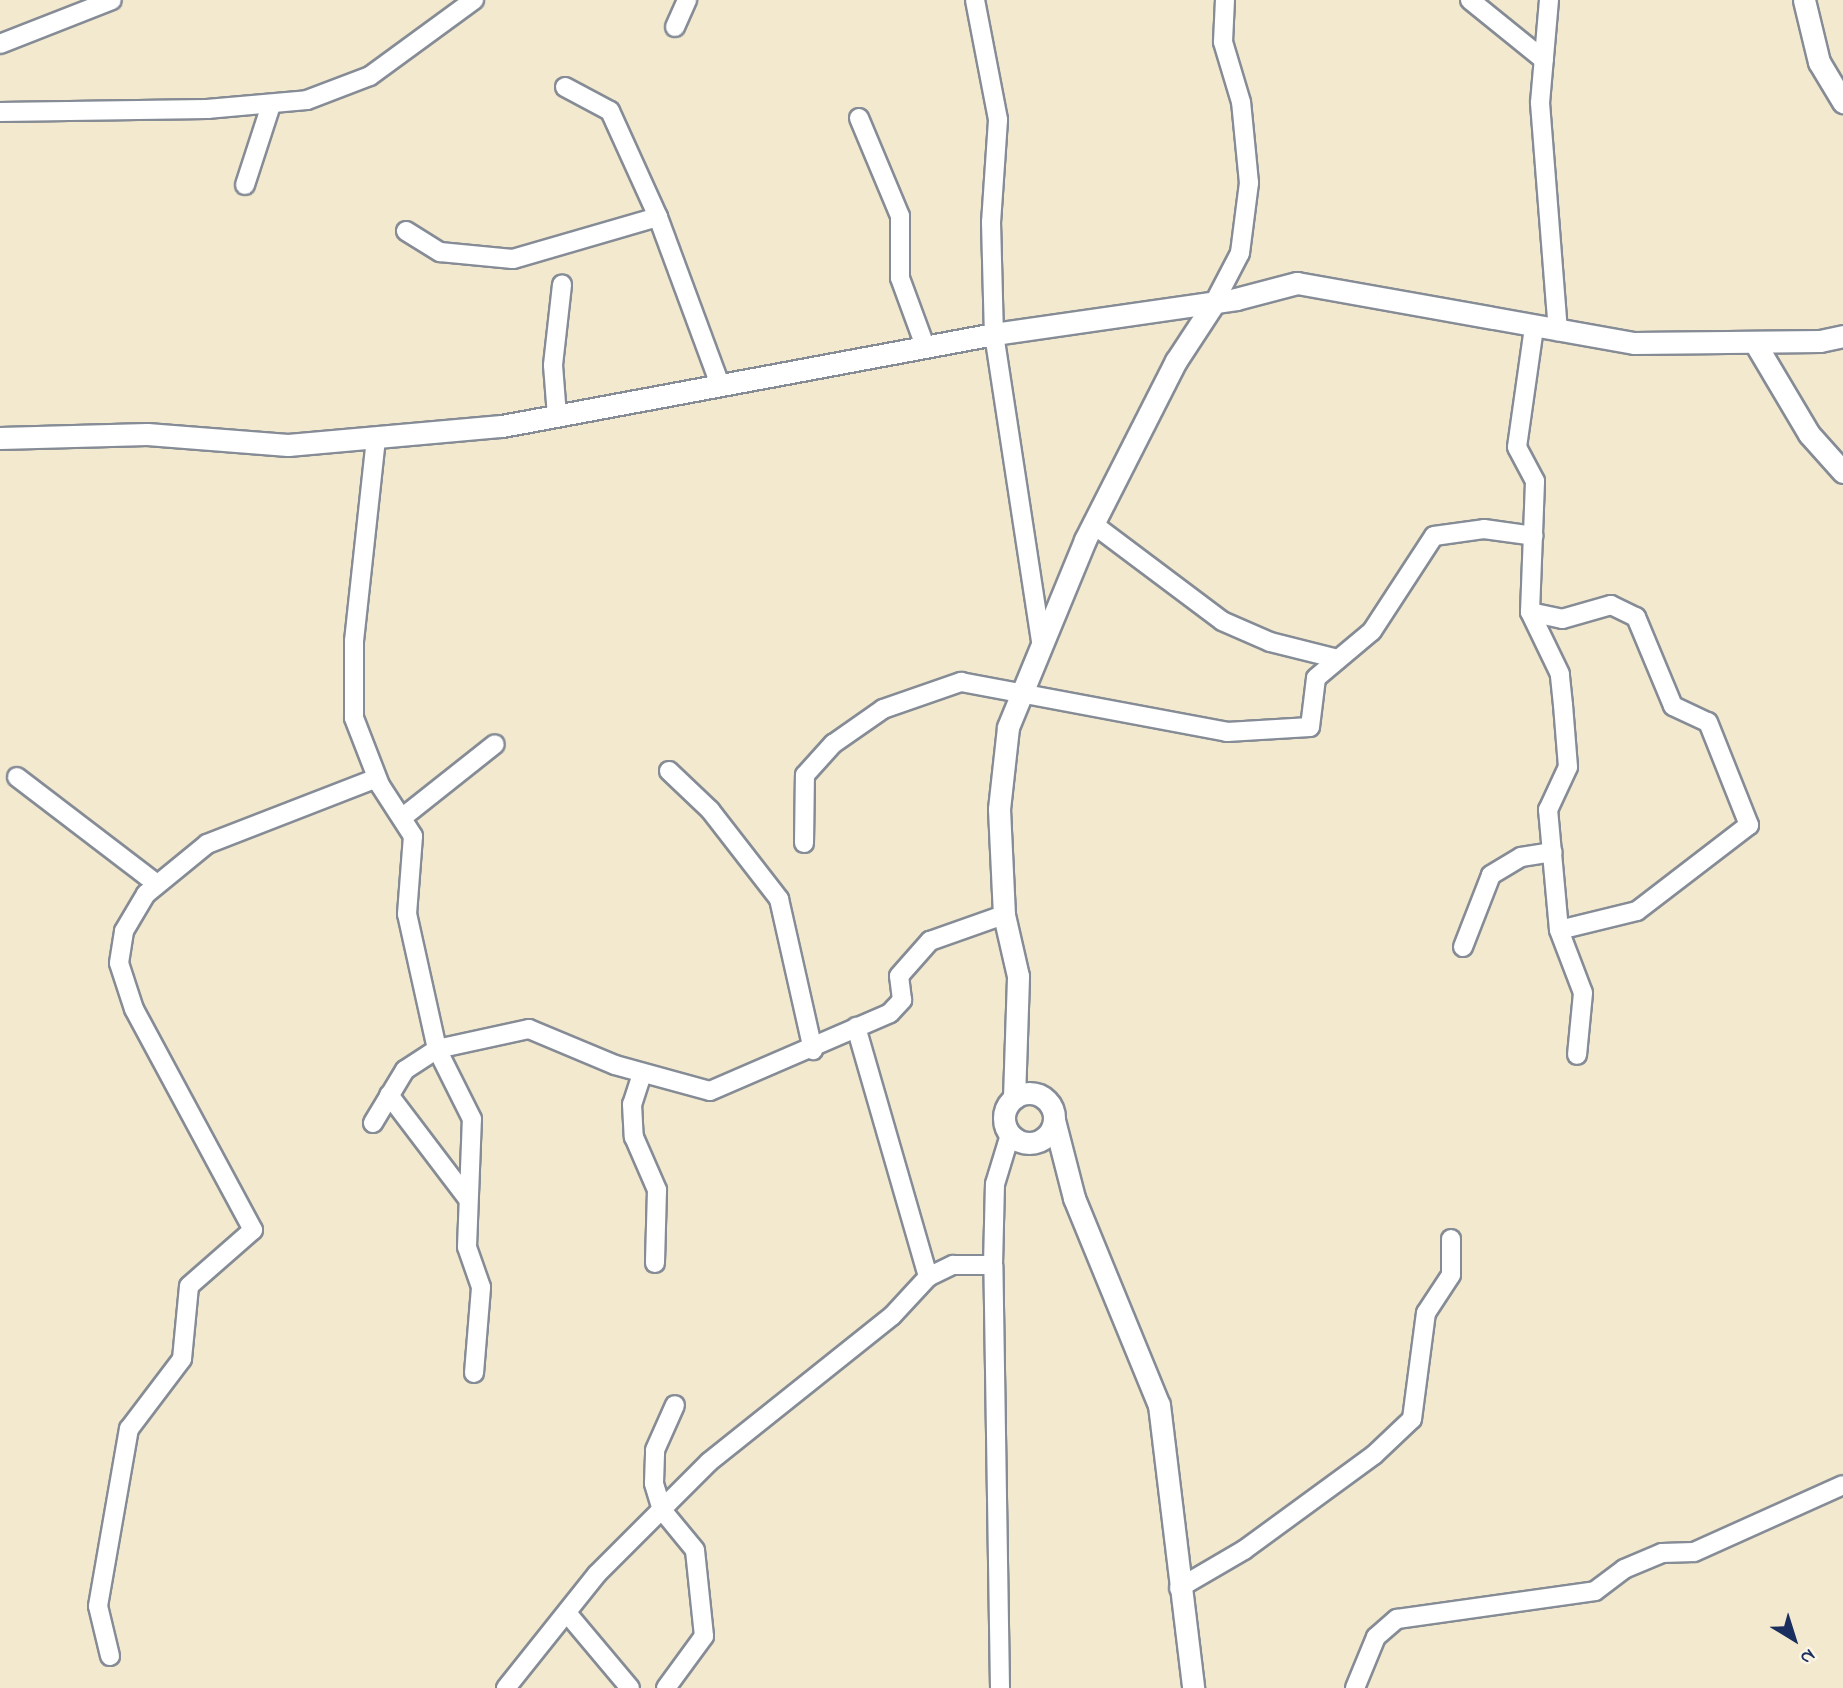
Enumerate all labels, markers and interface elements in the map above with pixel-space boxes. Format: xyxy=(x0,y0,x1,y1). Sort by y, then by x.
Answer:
north arrow xyxy=(1759,1604,1829,1674)
text: N xyxy=(1794,1641,1821,1671)

